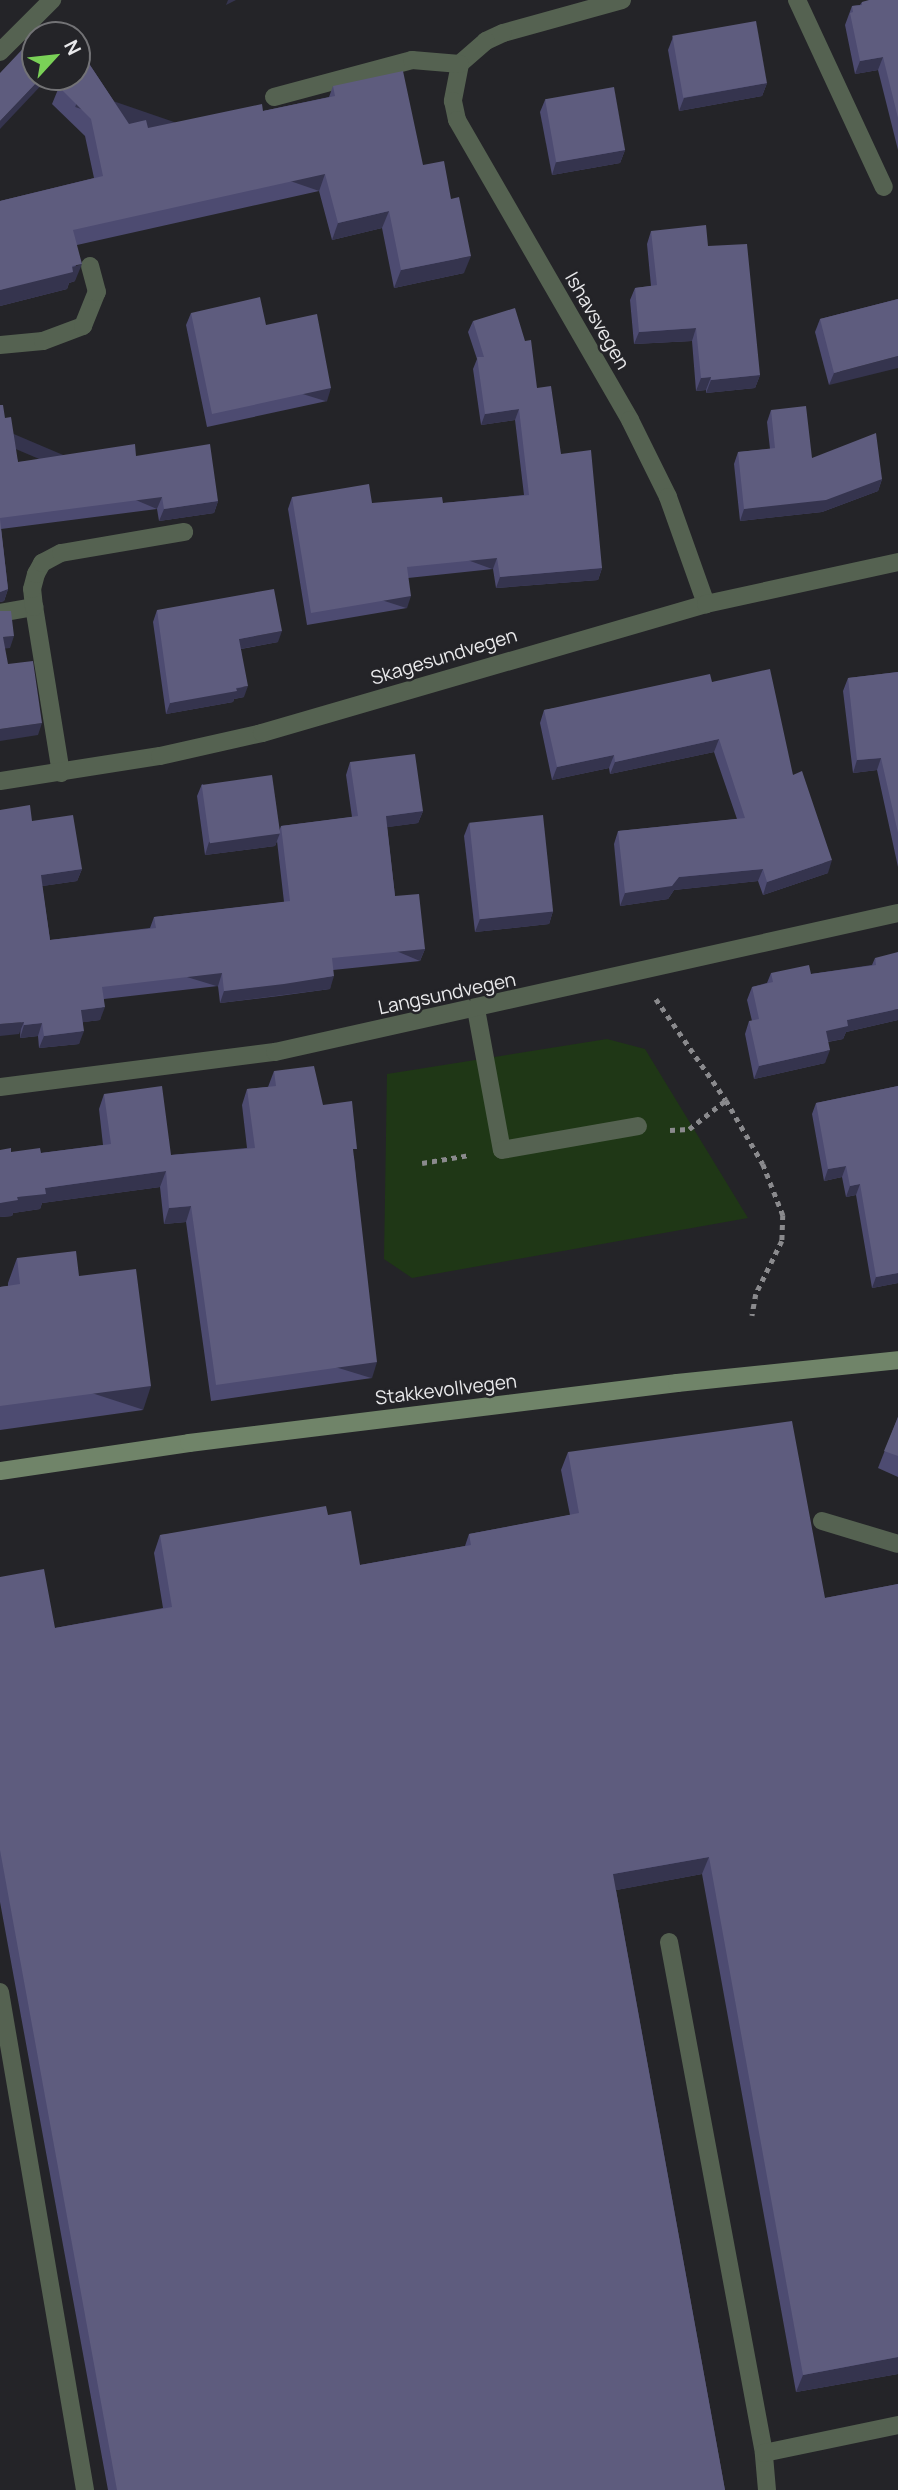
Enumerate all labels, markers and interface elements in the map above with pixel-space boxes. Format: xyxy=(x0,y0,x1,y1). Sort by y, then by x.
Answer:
north arrow xyxy=(21,21,91,91)
text: N xyxy=(58,35,88,59)
street label: Ishavsvegen xyxy=(560,268,634,374)
street label: Skagesundvegen xyxy=(368,624,520,690)
street label: Langsundvegen xyxy=(376,968,518,1020)
street label: Stakkevollvegen xyxy=(374,1370,518,1410)

